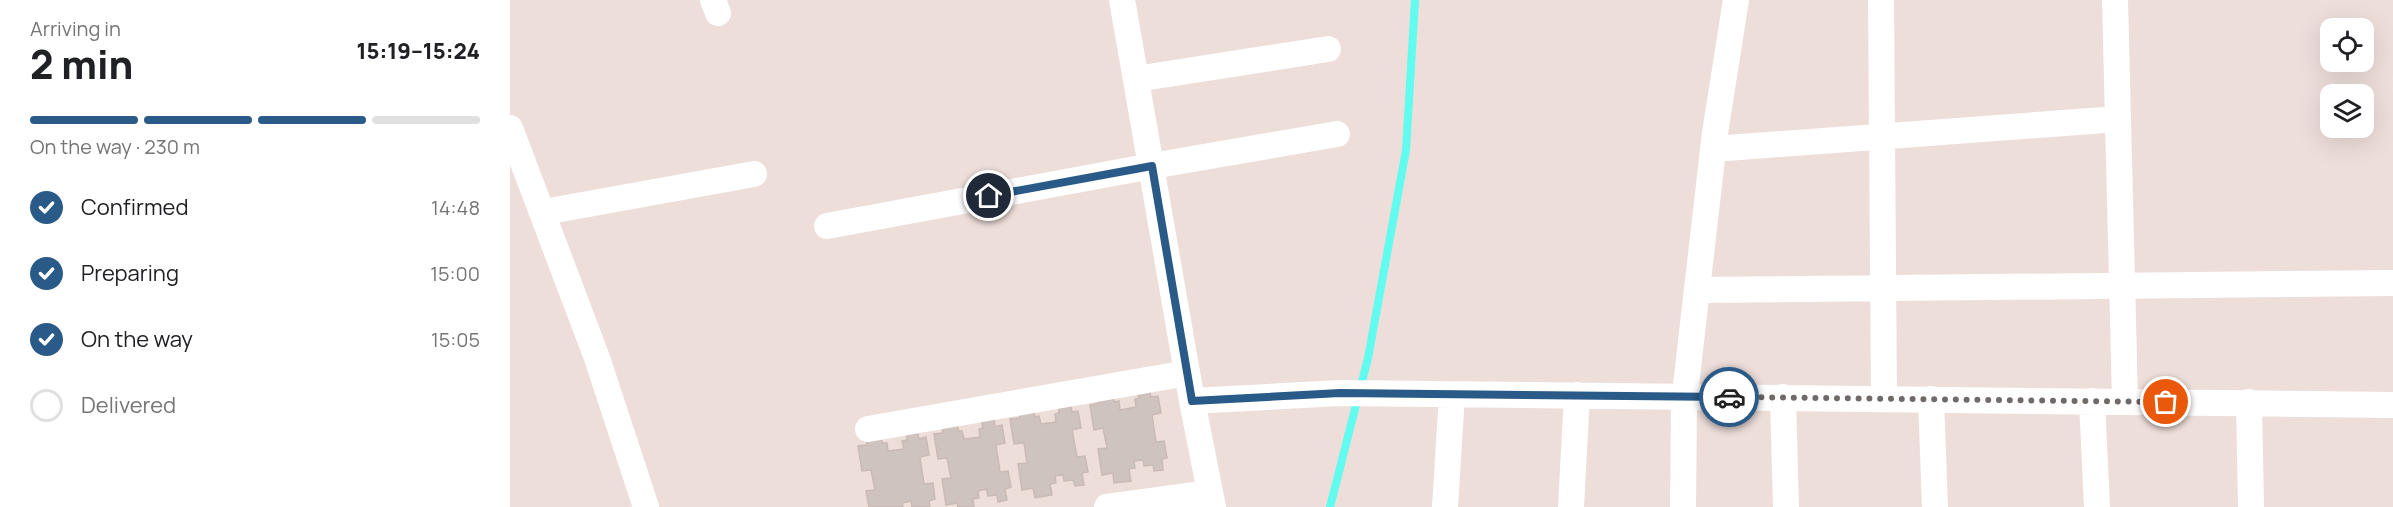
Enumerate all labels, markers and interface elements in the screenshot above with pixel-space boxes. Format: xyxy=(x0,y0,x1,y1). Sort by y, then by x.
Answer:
text: Arriving in xyxy=(30,15,121,42)
map controls xyxy=(2320,18,2374,138)
button: locate xyxy=(2320,18,2374,72)
text: 15:19–15:24 xyxy=(356,36,480,66)
text: 2 min xyxy=(30,37,133,91)
button: layers xyxy=(2320,84,2374,138)
text: On the way · 230 m xyxy=(30,133,200,160)
pin xyxy=(963,170,1014,221)
icon: home xyxy=(972,179,1005,212)
icon: check xyxy=(30,191,63,224)
text: Confirmed xyxy=(81,192,189,222)
text: 14:48 xyxy=(431,194,480,221)
icon: check xyxy=(30,257,63,290)
text: Preparing xyxy=(81,258,179,288)
text: 15:00 xyxy=(430,260,480,287)
icon: check xyxy=(30,323,63,356)
text: On the way xyxy=(81,324,193,354)
text: 15:05 xyxy=(431,326,480,353)
courier xyxy=(1699,367,1759,427)
pin xyxy=(2140,376,2191,427)
icon: car xyxy=(1713,381,1746,414)
icon: bag xyxy=(2149,385,2182,418)
text: Delivered xyxy=(81,390,176,420)

